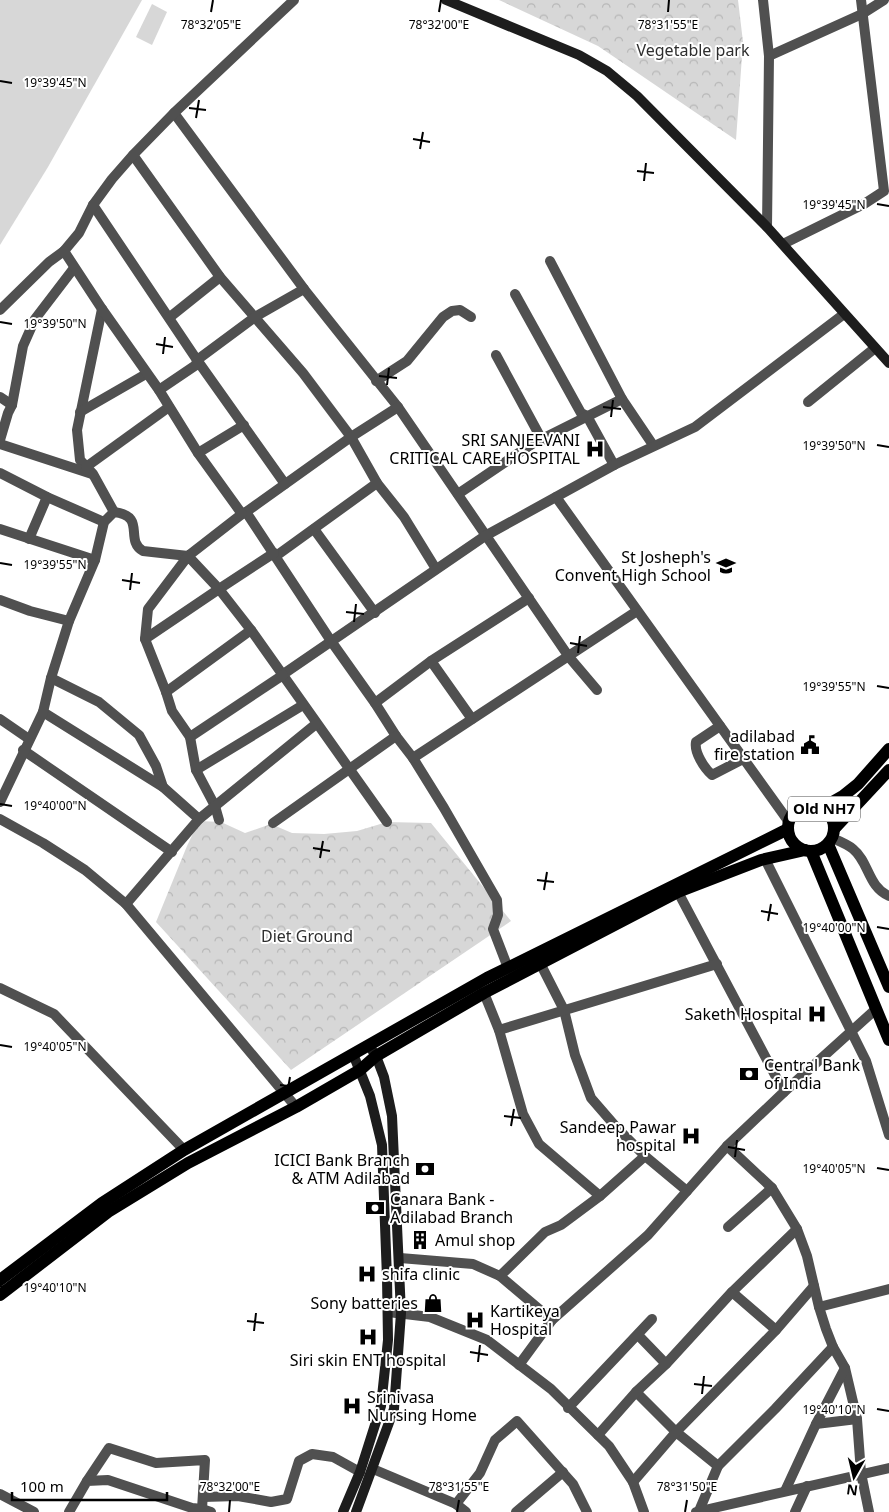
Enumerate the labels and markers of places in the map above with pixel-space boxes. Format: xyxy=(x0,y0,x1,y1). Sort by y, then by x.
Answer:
place label: SRI SANJEEVANI CRITICAL CARE HOSPITAL xyxy=(389,429,580,469)
hospital icon: SRI SANJEEVANI CRITICAL CARE HOSPITAL xyxy=(584,438,606,460)
place label: St Josheph's Convent High School xyxy=(555,546,711,586)
school or university icon: St Josheph's Convent High School xyxy=(715,555,737,577)
place label: adilabad fire station xyxy=(714,725,795,765)
public building icon: adilabad fire station xyxy=(799,734,821,756)
place label: Saketh Hospital xyxy=(685,1003,802,1025)
hospital icon: Saketh Hospital xyxy=(806,1003,828,1025)
place label: Central Bank of India xyxy=(764,1054,861,1094)
bank icon: Central Bank of India xyxy=(738,1063,760,1085)
place label: Sandeep Pawar hospital xyxy=(560,1116,676,1156)
hospital icon: Sandeep Pawar hospital xyxy=(680,1125,702,1147)
place label: ICICI Bank Branch & ATM Adilabad xyxy=(274,1149,410,1189)
bank icon: ICICI Bank Branch & ATM Adilabad xyxy=(414,1158,436,1180)
place label: Canara Bank - Adilabad Branch xyxy=(390,1188,513,1228)
bank icon: Canara Bank - Adilabad Branch xyxy=(364,1197,386,1219)
building icon: Amul shop xyxy=(409,1229,431,1251)
place label: Amul shop xyxy=(435,1229,515,1251)
hospital icon: shifa clinic xyxy=(356,1263,378,1285)
place label: shifa clinic xyxy=(382,1263,460,1285)
place label: Sony batteries xyxy=(311,1292,418,1314)
shop icon: Sony batteries xyxy=(422,1292,444,1314)
place label: Kartikeya Hospital xyxy=(490,1300,560,1340)
hospital icon: Kartikeya Hospital xyxy=(464,1309,486,1331)
hospital icon: Siri skin ENT hospital xyxy=(357,1326,379,1348)
place label: Siri skin ENT hospital xyxy=(290,1349,446,1371)
place label: Srinivasa Nursing Home xyxy=(367,1386,477,1426)
hospital icon: Srinivasa Nursing Home xyxy=(341,1395,363,1417)

